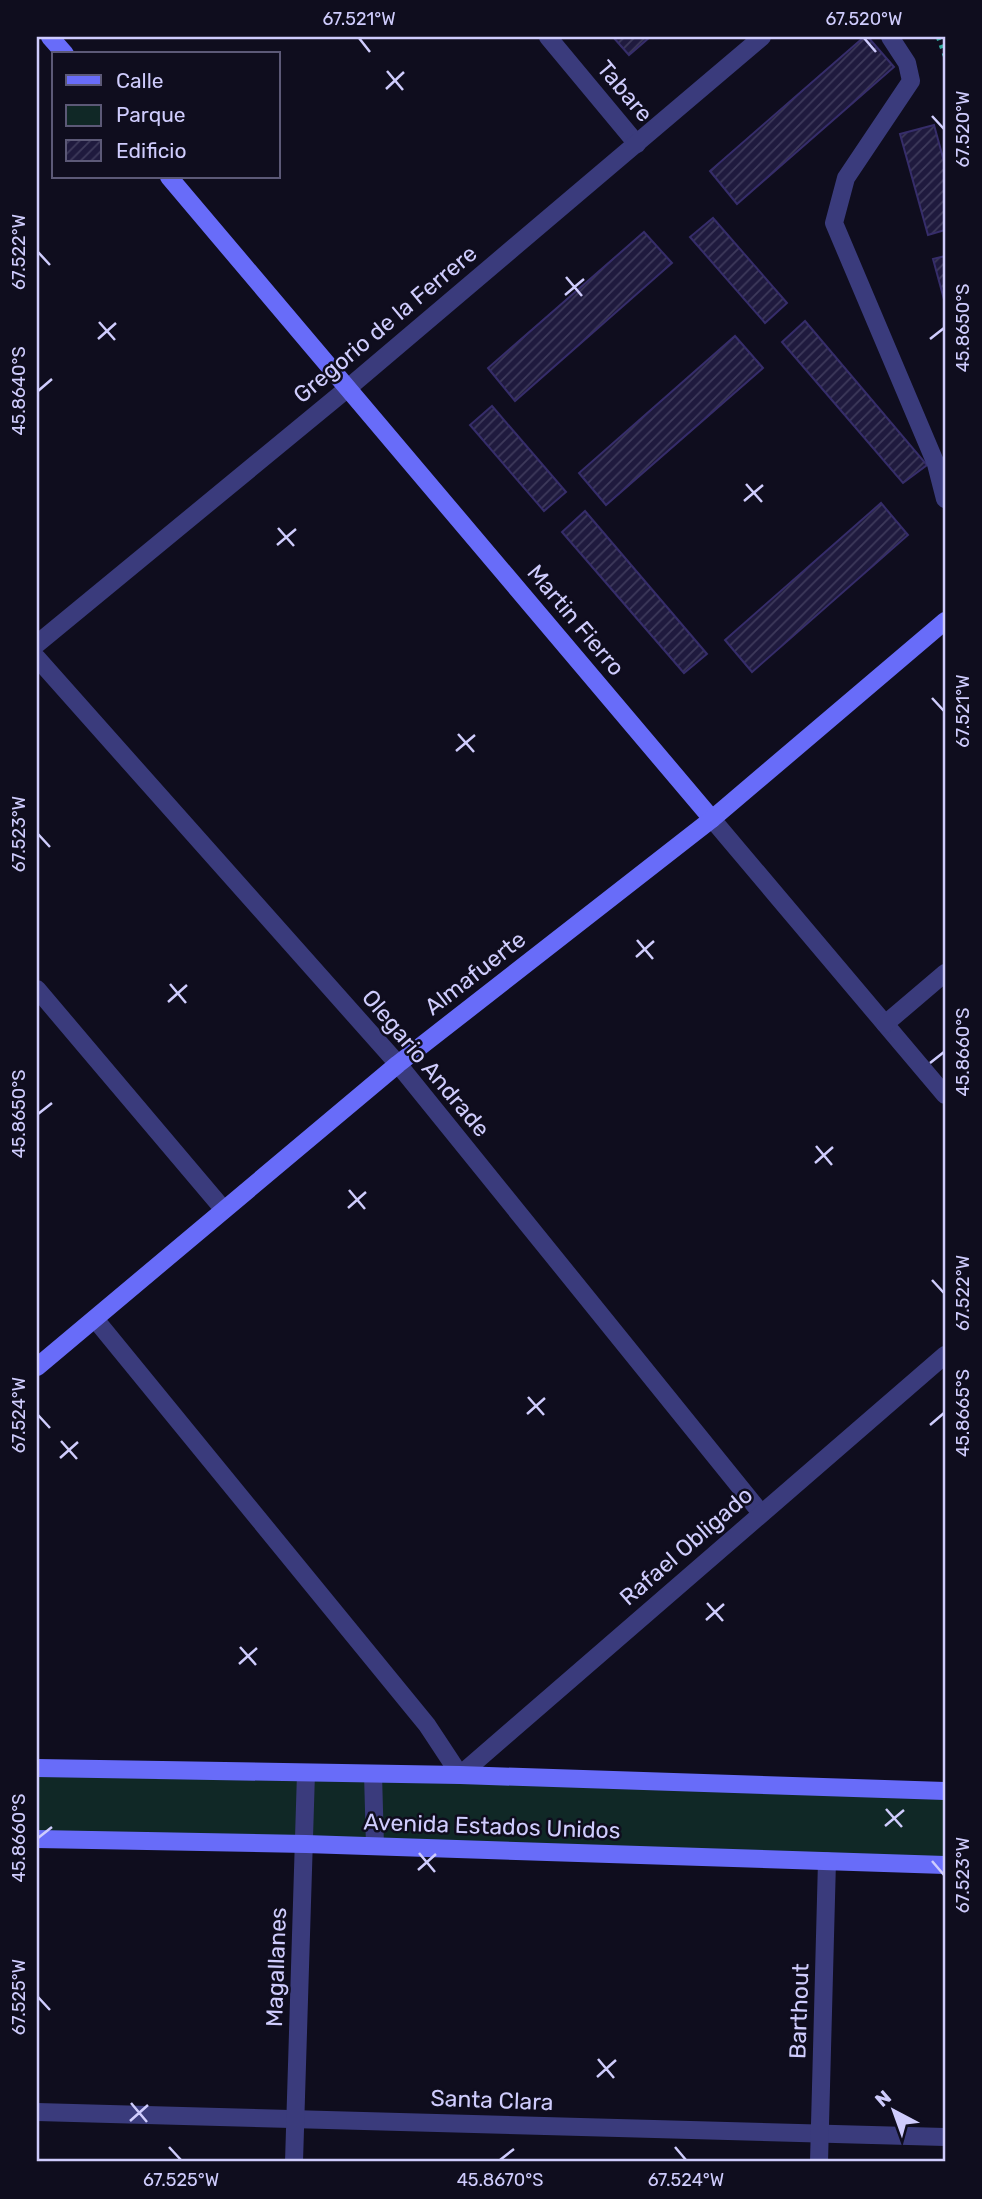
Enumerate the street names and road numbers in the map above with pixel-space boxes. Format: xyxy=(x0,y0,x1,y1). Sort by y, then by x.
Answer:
street label: Tabare xyxy=(591,55,659,127)
street label: Gregorio de la Ferrere xyxy=(288,239,482,409)
street label: Martin Fierro xyxy=(522,559,630,681)
street label: Almafuerte xyxy=(419,925,531,1021)
street label: Olegario Andrade xyxy=(356,984,496,1142)
street label: Rafael Obligado xyxy=(614,1481,758,1611)
street label: Avenida Estados Unidos xyxy=(363,1808,621,1844)
street label: Magallanes xyxy=(260,1907,292,2027)
street label: Barthout xyxy=(783,1963,815,2059)
street label: Santa Clara xyxy=(430,2084,554,2116)

